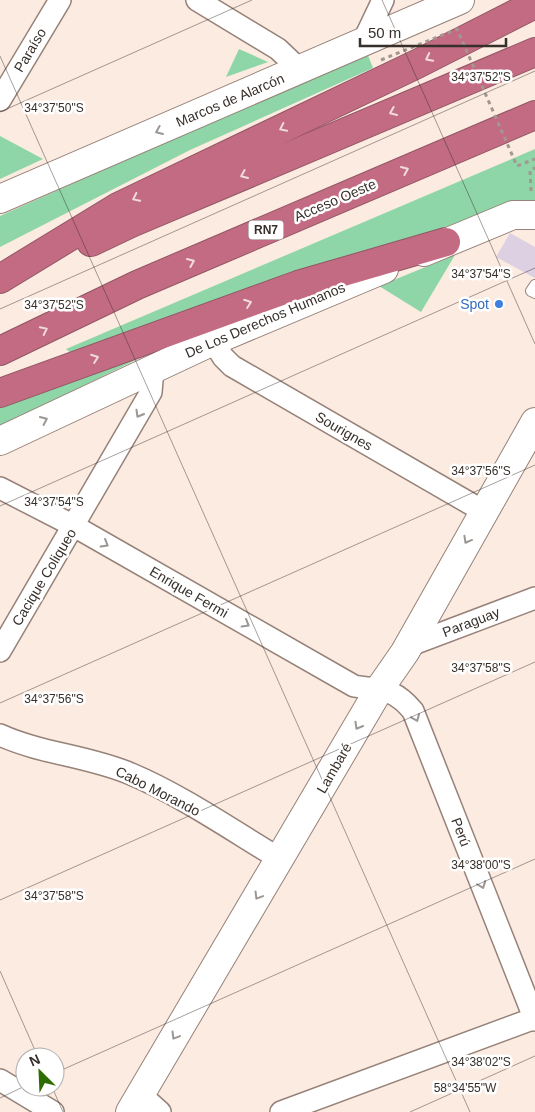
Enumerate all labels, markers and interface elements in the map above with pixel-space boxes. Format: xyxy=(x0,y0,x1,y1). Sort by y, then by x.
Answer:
scale bar xyxy=(360,15,506,47)
text: 50 m xyxy=(368,24,401,41)
street label: Paraíso xyxy=(11,25,49,75)
one-way arrow xyxy=(425,52,434,62)
street label: Marcos de Alarcón xyxy=(174,70,286,130)
text: 34°37'52"S xyxy=(451,70,511,84)
text: 34°37'50"S xyxy=(24,101,84,115)
one-way arrow xyxy=(389,105,398,116)
one-way arrow xyxy=(279,122,288,132)
one-way arrow xyxy=(155,124,164,135)
one-way arrow xyxy=(400,166,409,177)
one-way arrow xyxy=(240,169,249,179)
street label: Acceso Oeste xyxy=(292,176,378,224)
one-way arrow xyxy=(132,192,141,203)
road number: RN7 xyxy=(248,220,284,240)
one-way arrow xyxy=(186,257,195,268)
text: 34°37'54"S xyxy=(451,267,511,281)
street label: De Los Derechos Humanos xyxy=(183,279,347,361)
place label: Spot xyxy=(460,296,489,312)
text: 34°37'52"S xyxy=(24,298,84,312)
marker: Spot xyxy=(493,298,505,310)
one-way arrow xyxy=(243,299,252,309)
one-way arrow xyxy=(39,326,48,336)
one-way arrow xyxy=(90,354,99,364)
street label: Sourignes xyxy=(313,408,375,454)
one-way arrow xyxy=(135,409,145,418)
one-way arrow xyxy=(39,416,48,426)
text: 34°37'56"S xyxy=(451,464,511,478)
text: 34°37'54"S xyxy=(24,495,84,509)
street label: Cacique Coliqueo xyxy=(9,525,79,628)
one-way arrow xyxy=(463,535,473,544)
one-way arrow xyxy=(100,537,109,547)
street label: Enrique Fermi xyxy=(147,563,231,621)
street label: Paraguay xyxy=(440,604,502,640)
one-way arrow xyxy=(241,618,250,628)
text: 34°37'58"S xyxy=(451,661,511,675)
text: 34°37'56"S xyxy=(24,692,84,706)
one-way arrow xyxy=(410,713,420,722)
one-way arrow xyxy=(355,720,365,729)
street label: Lambaré xyxy=(313,740,355,796)
street label: Cabo Morando xyxy=(113,763,203,819)
street label: Perú xyxy=(448,815,474,849)
text: 34°38'00"S xyxy=(451,858,511,872)
one-way arrow xyxy=(476,880,486,889)
text: 34°37'58"S xyxy=(24,889,84,903)
one-way arrow xyxy=(255,891,265,900)
one-way arrow xyxy=(172,1030,182,1039)
north arrow xyxy=(15,1047,65,1097)
text: N xyxy=(27,1051,43,1069)
text: 34°38'02"S xyxy=(451,1055,511,1069)
text: 58°34'55"W xyxy=(434,1081,497,1095)

